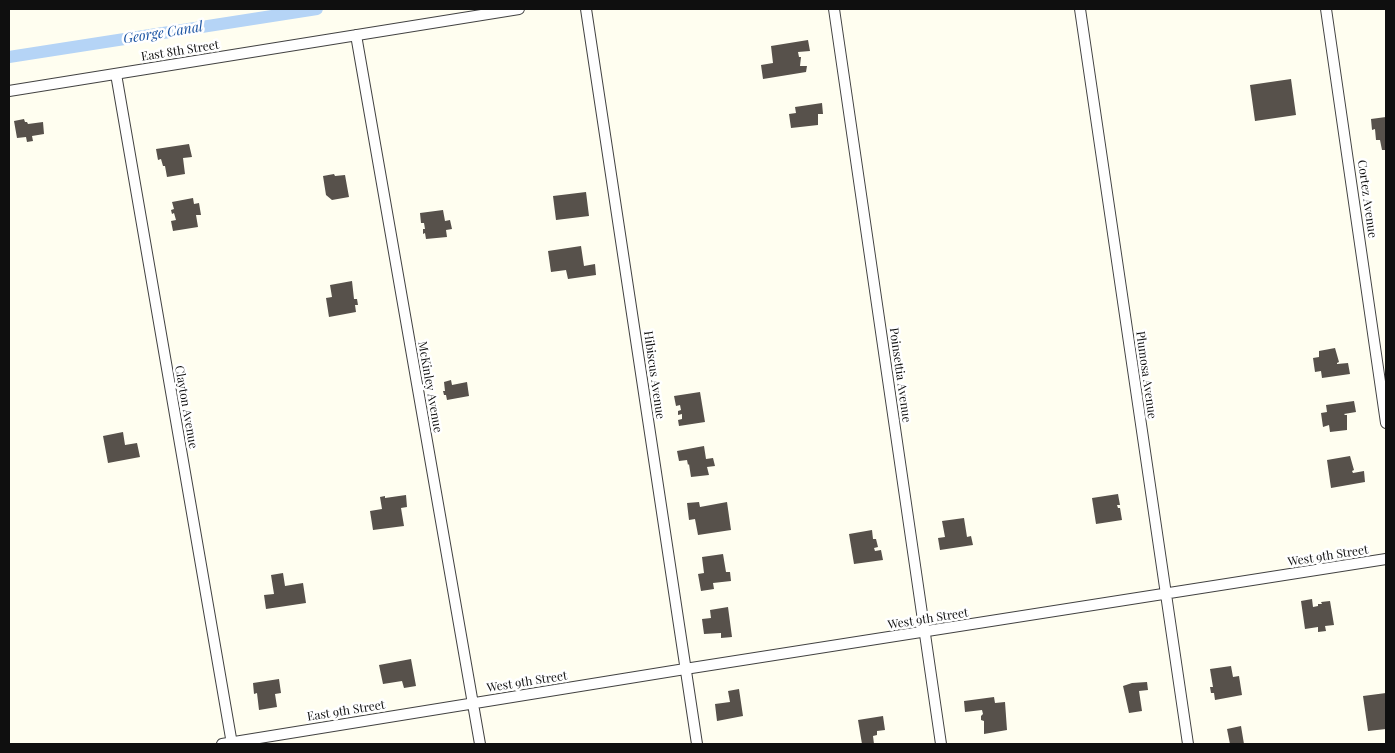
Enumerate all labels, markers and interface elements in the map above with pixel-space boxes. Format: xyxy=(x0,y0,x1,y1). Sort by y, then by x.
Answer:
water label: George Canal xyxy=(122,18,204,48)
street label: East 8th Street xyxy=(140,38,220,64)
street label: Cortez Avenue xyxy=(1354,159,1380,239)
street label: Poinsettia Avenue xyxy=(886,327,914,423)
street label: Hibiscus Avenue xyxy=(641,330,667,420)
street label: Plumosa Avenue xyxy=(1133,330,1159,420)
street label: McKinley Avenue xyxy=(415,340,445,434)
street label: Clayton Avenue xyxy=(172,364,200,450)
street label: West 9th Street xyxy=(1287,543,1369,569)
street label: West 9th Street xyxy=(887,606,969,632)
street label: West 9th Street xyxy=(486,669,568,695)
street label: East 9th Street xyxy=(306,698,386,724)

